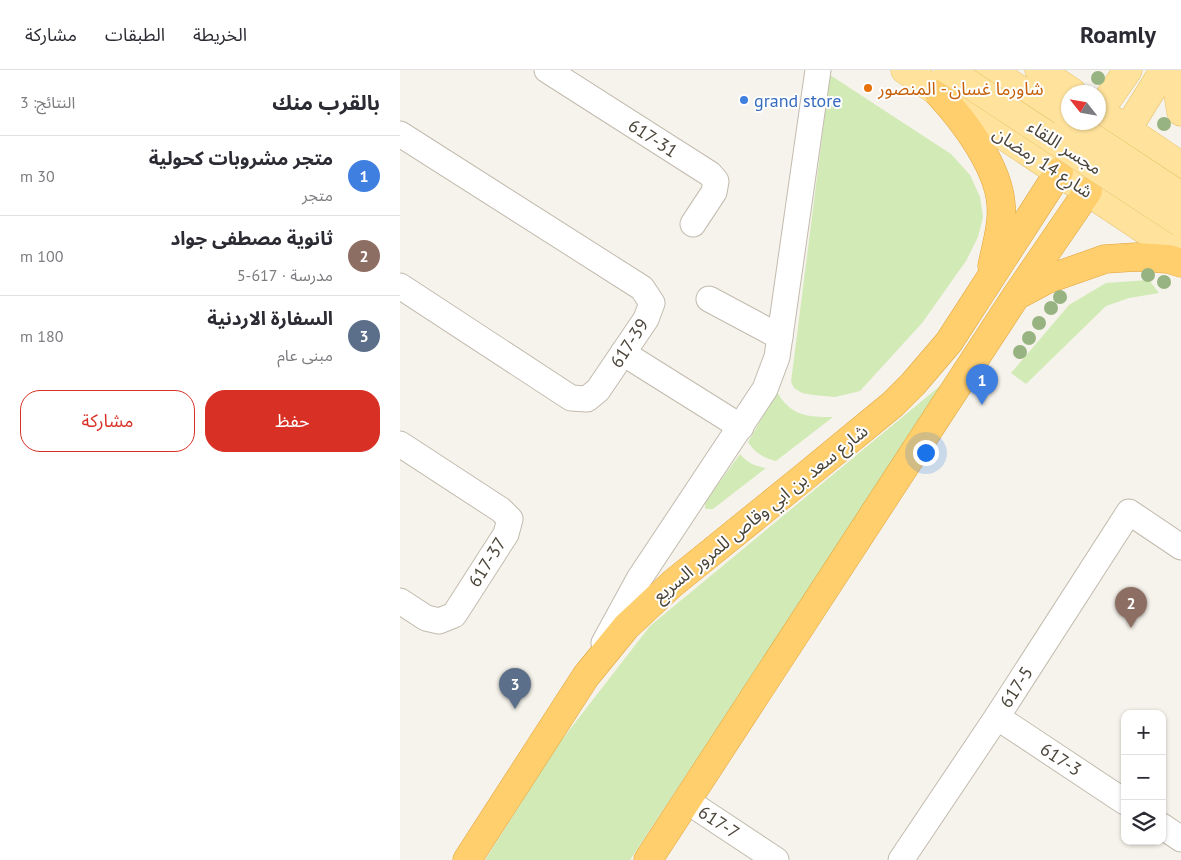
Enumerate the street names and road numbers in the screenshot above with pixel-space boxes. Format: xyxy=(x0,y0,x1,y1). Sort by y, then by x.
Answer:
street label: 617-31 xyxy=(624,114,682,162)
street label: مجسر اللقاء xyxy=(1023,114,1107,180)
street label: شارع 14 رمضان xyxy=(987,121,1097,205)
street label: 617-39 xyxy=(605,314,653,372)
street label: شارع سعد بن ابي وقاص للمرور السريع xyxy=(648,419,874,609)
street label: 617-37 xyxy=(463,533,511,591)
street label: 617-5 xyxy=(994,662,1038,712)
street label: 617-3 xyxy=(1036,737,1086,781)
street label: 617-7 xyxy=(694,800,744,844)

